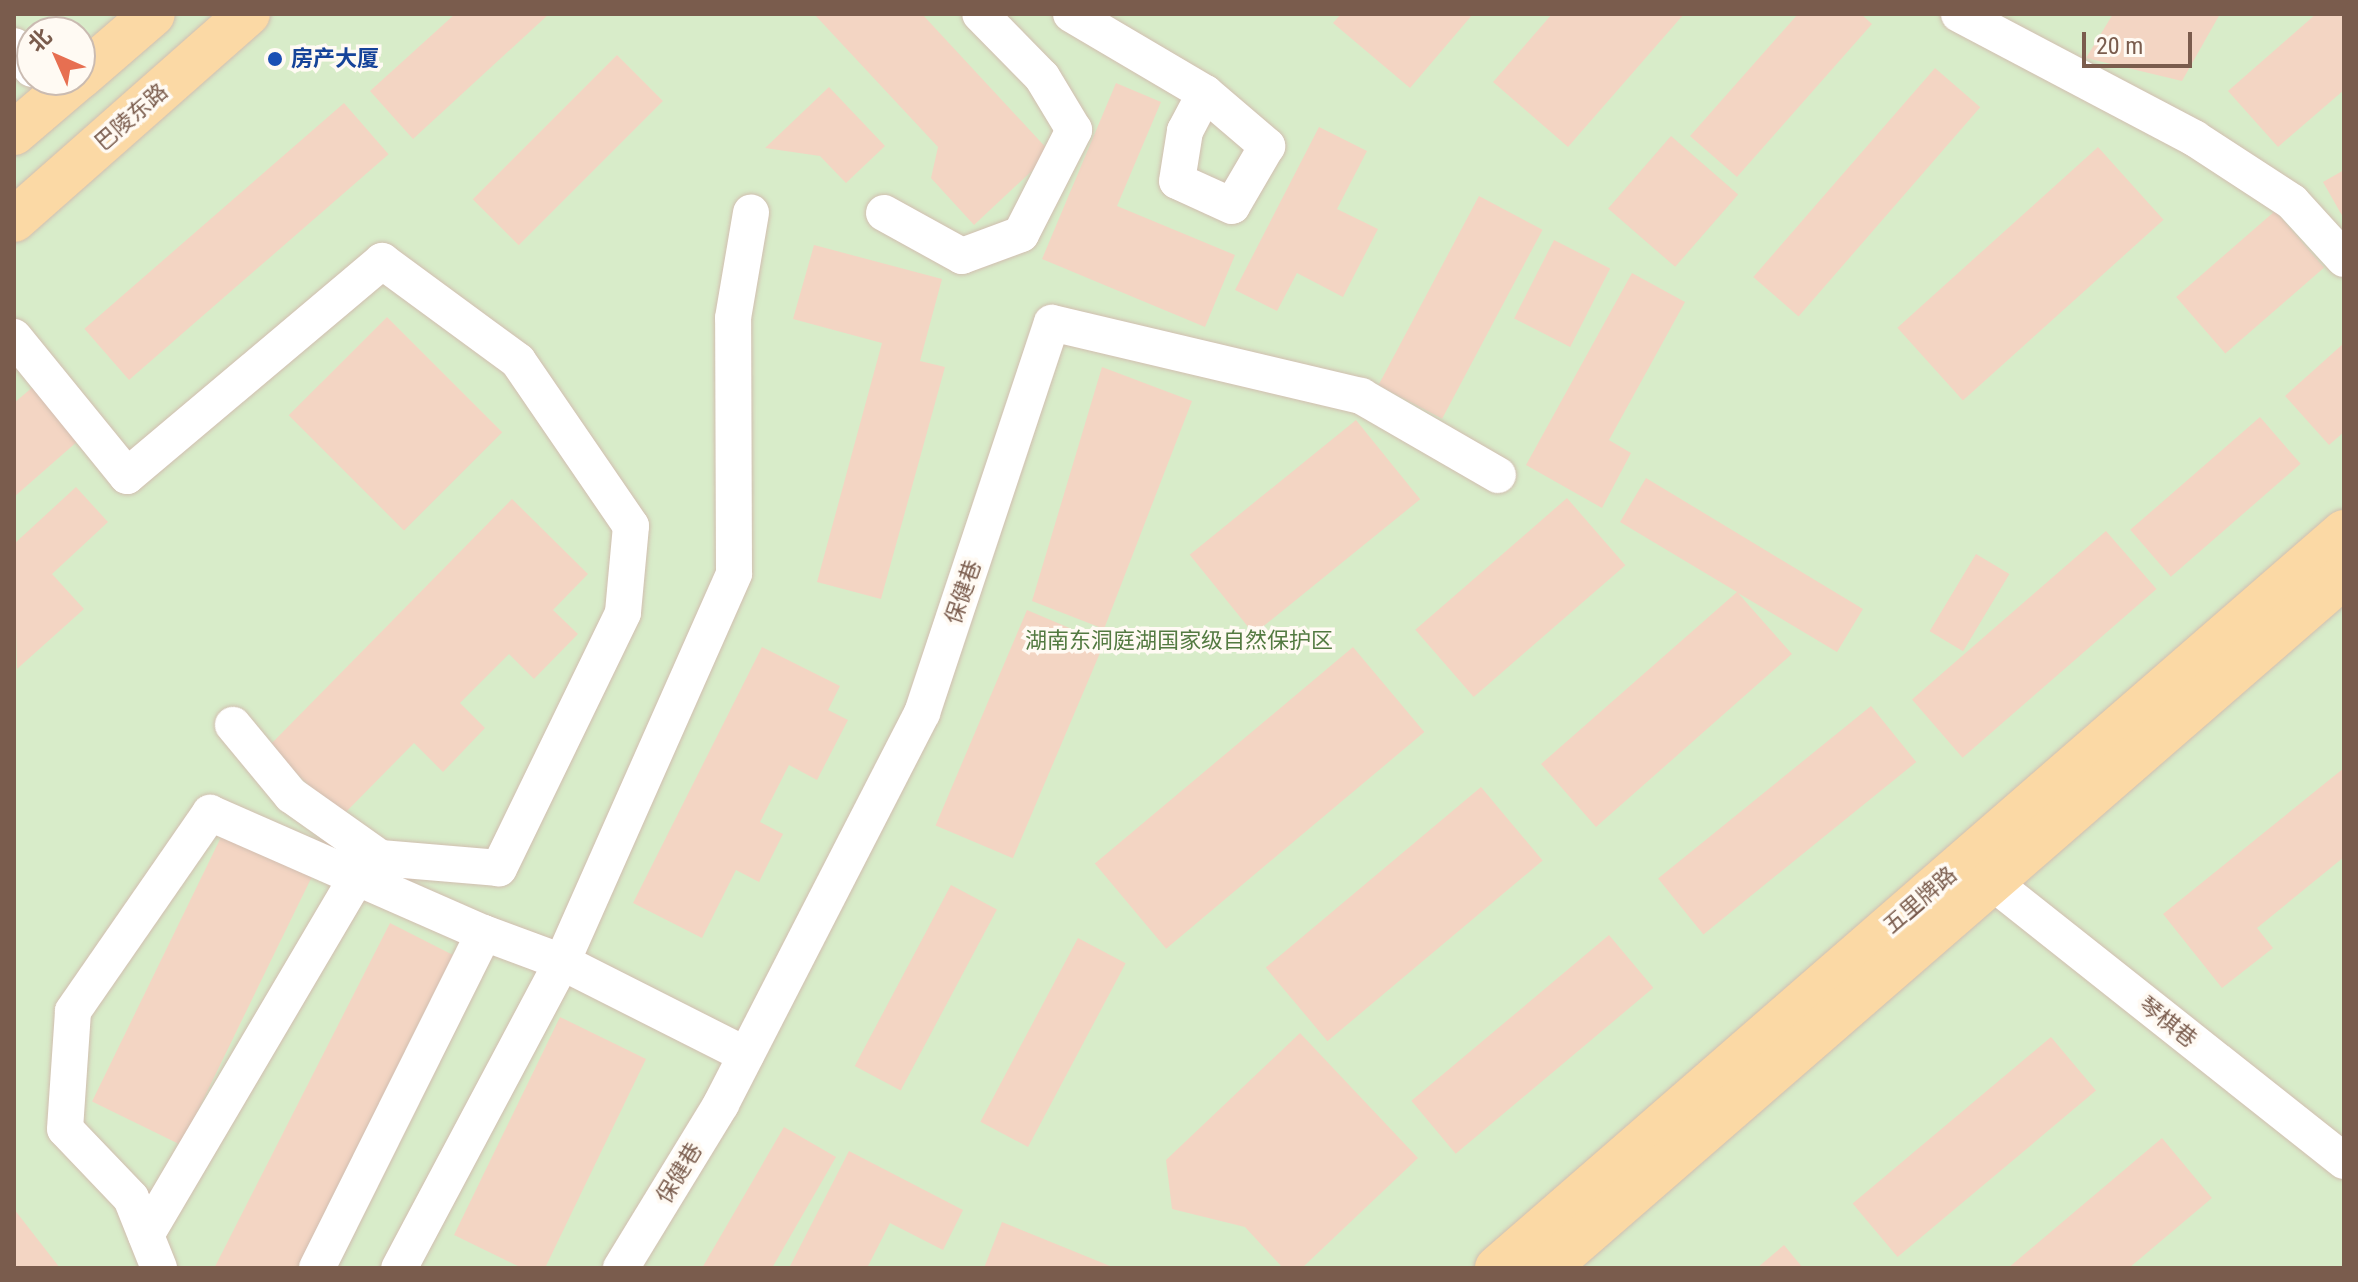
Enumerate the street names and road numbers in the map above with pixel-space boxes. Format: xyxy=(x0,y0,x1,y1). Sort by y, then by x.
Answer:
street label: 巴陵东路 xyxy=(89,78,173,156)
street label: 保健巷 xyxy=(940,557,986,627)
street label: 五里牌路 xyxy=(1878,861,1962,939)
street label: 琴棋巷 xyxy=(2134,991,2202,1053)
street label: 保健巷 xyxy=(651,1138,707,1208)

